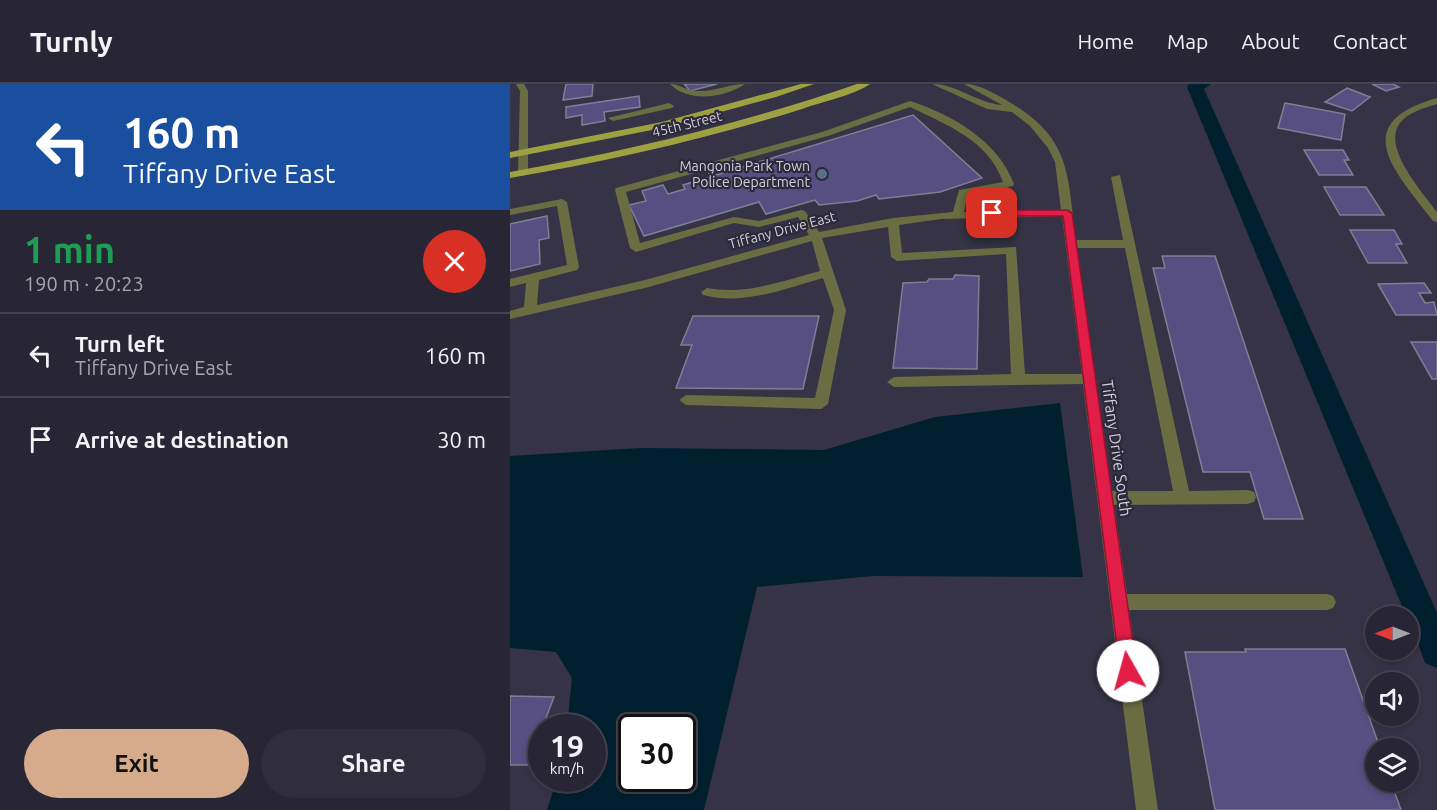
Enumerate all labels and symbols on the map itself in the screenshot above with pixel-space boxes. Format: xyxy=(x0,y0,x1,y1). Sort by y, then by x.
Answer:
street label: 45th Street xyxy=(650,107,724,140)
place label: Mangonia Park Town Police Department xyxy=(679,158,810,190)
marker: Mangonia Park Town Police Department xyxy=(815,167,829,181)
pin xyxy=(966,187,1017,238)
street label: Tiffany Drive East xyxy=(727,208,838,252)
street label: Tiffany Drive South xyxy=(1099,379,1135,517)
north arrow xyxy=(1365,606,1419,660)
position arrow xyxy=(1096,639,1160,703)
speed limit sign: 30 xyxy=(618,714,696,792)

